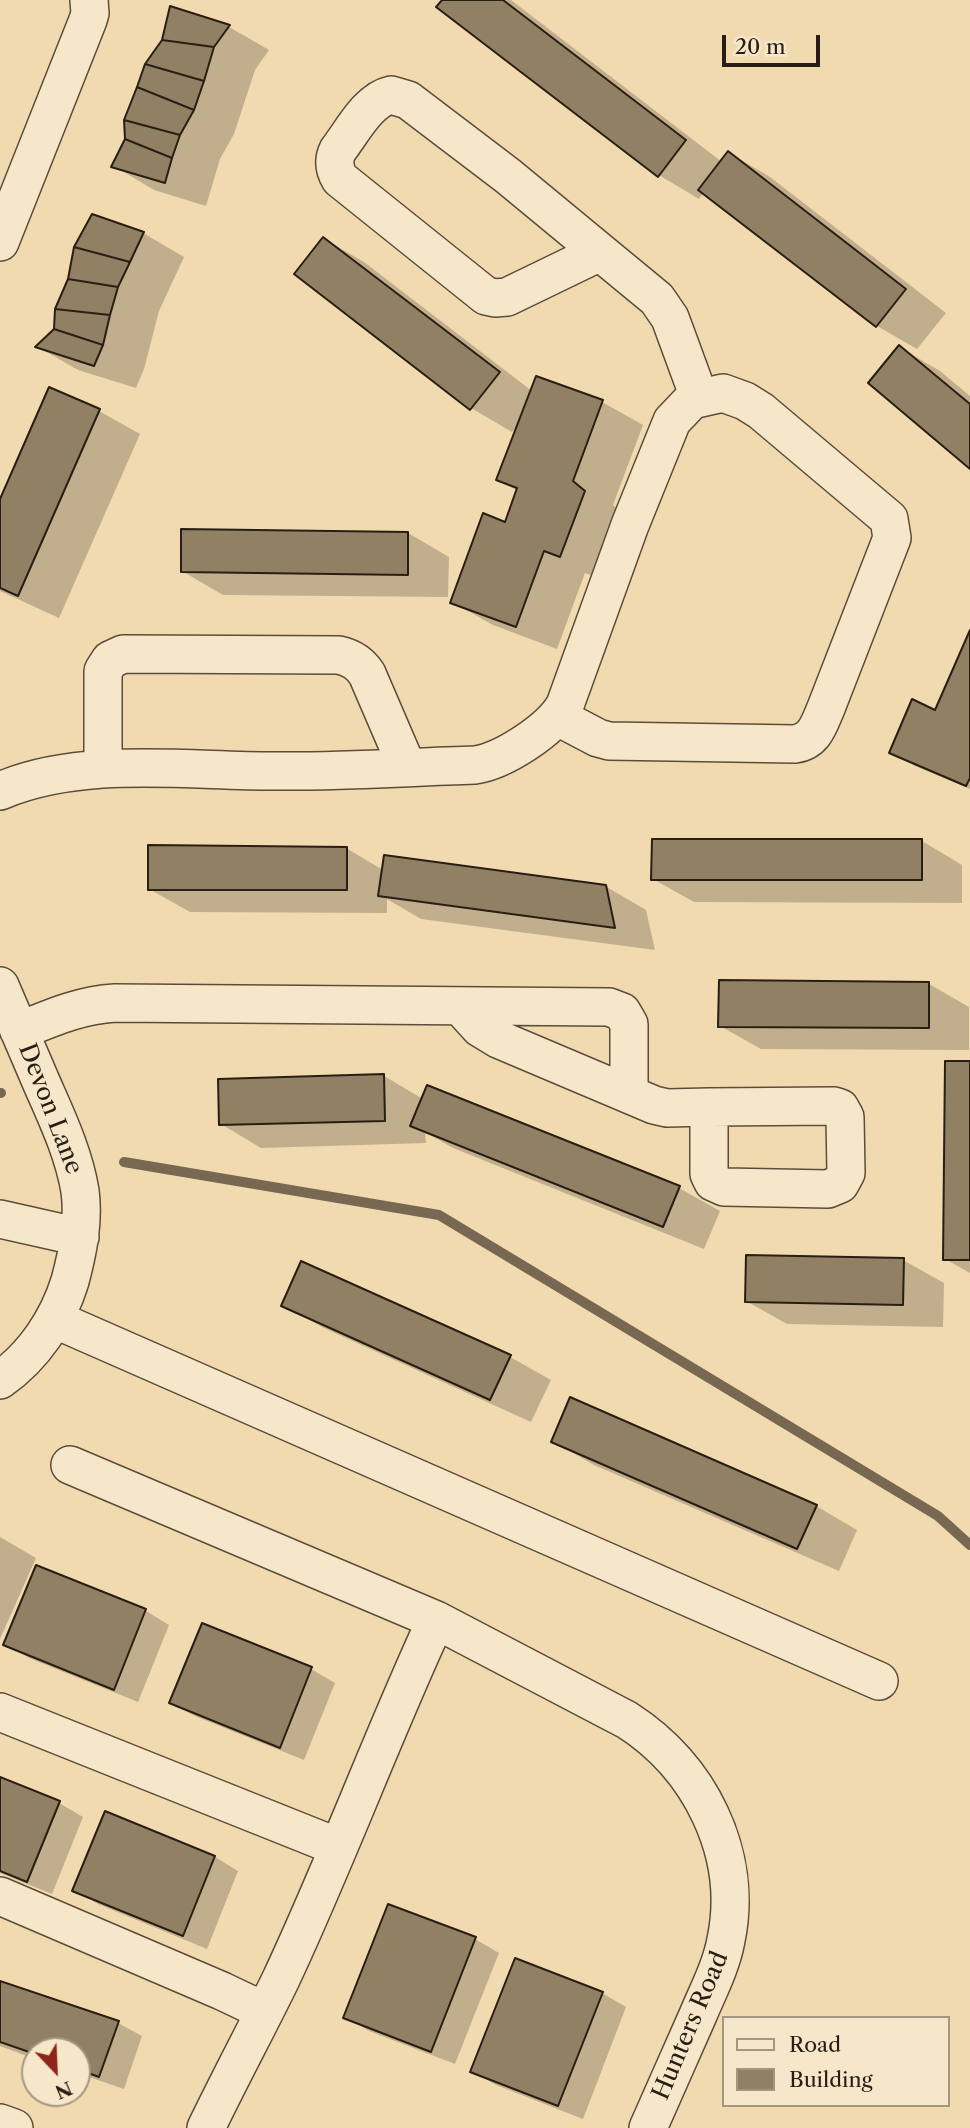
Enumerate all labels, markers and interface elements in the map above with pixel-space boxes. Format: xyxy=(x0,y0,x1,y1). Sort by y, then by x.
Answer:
scale bar xyxy=(725,21,823,65)
text: 20 m xyxy=(735,34,786,59)
street label: Devon Lane xyxy=(12,1040,88,1178)
street label: Hunters Road xyxy=(647,1948,735,2104)
legend xyxy=(722,2016,949,2107)
text: Road xyxy=(789,2032,841,2057)
north arrow xyxy=(21,2037,91,2107)
text: Building xyxy=(789,2067,873,2092)
text: N xyxy=(52,2076,76,2104)

